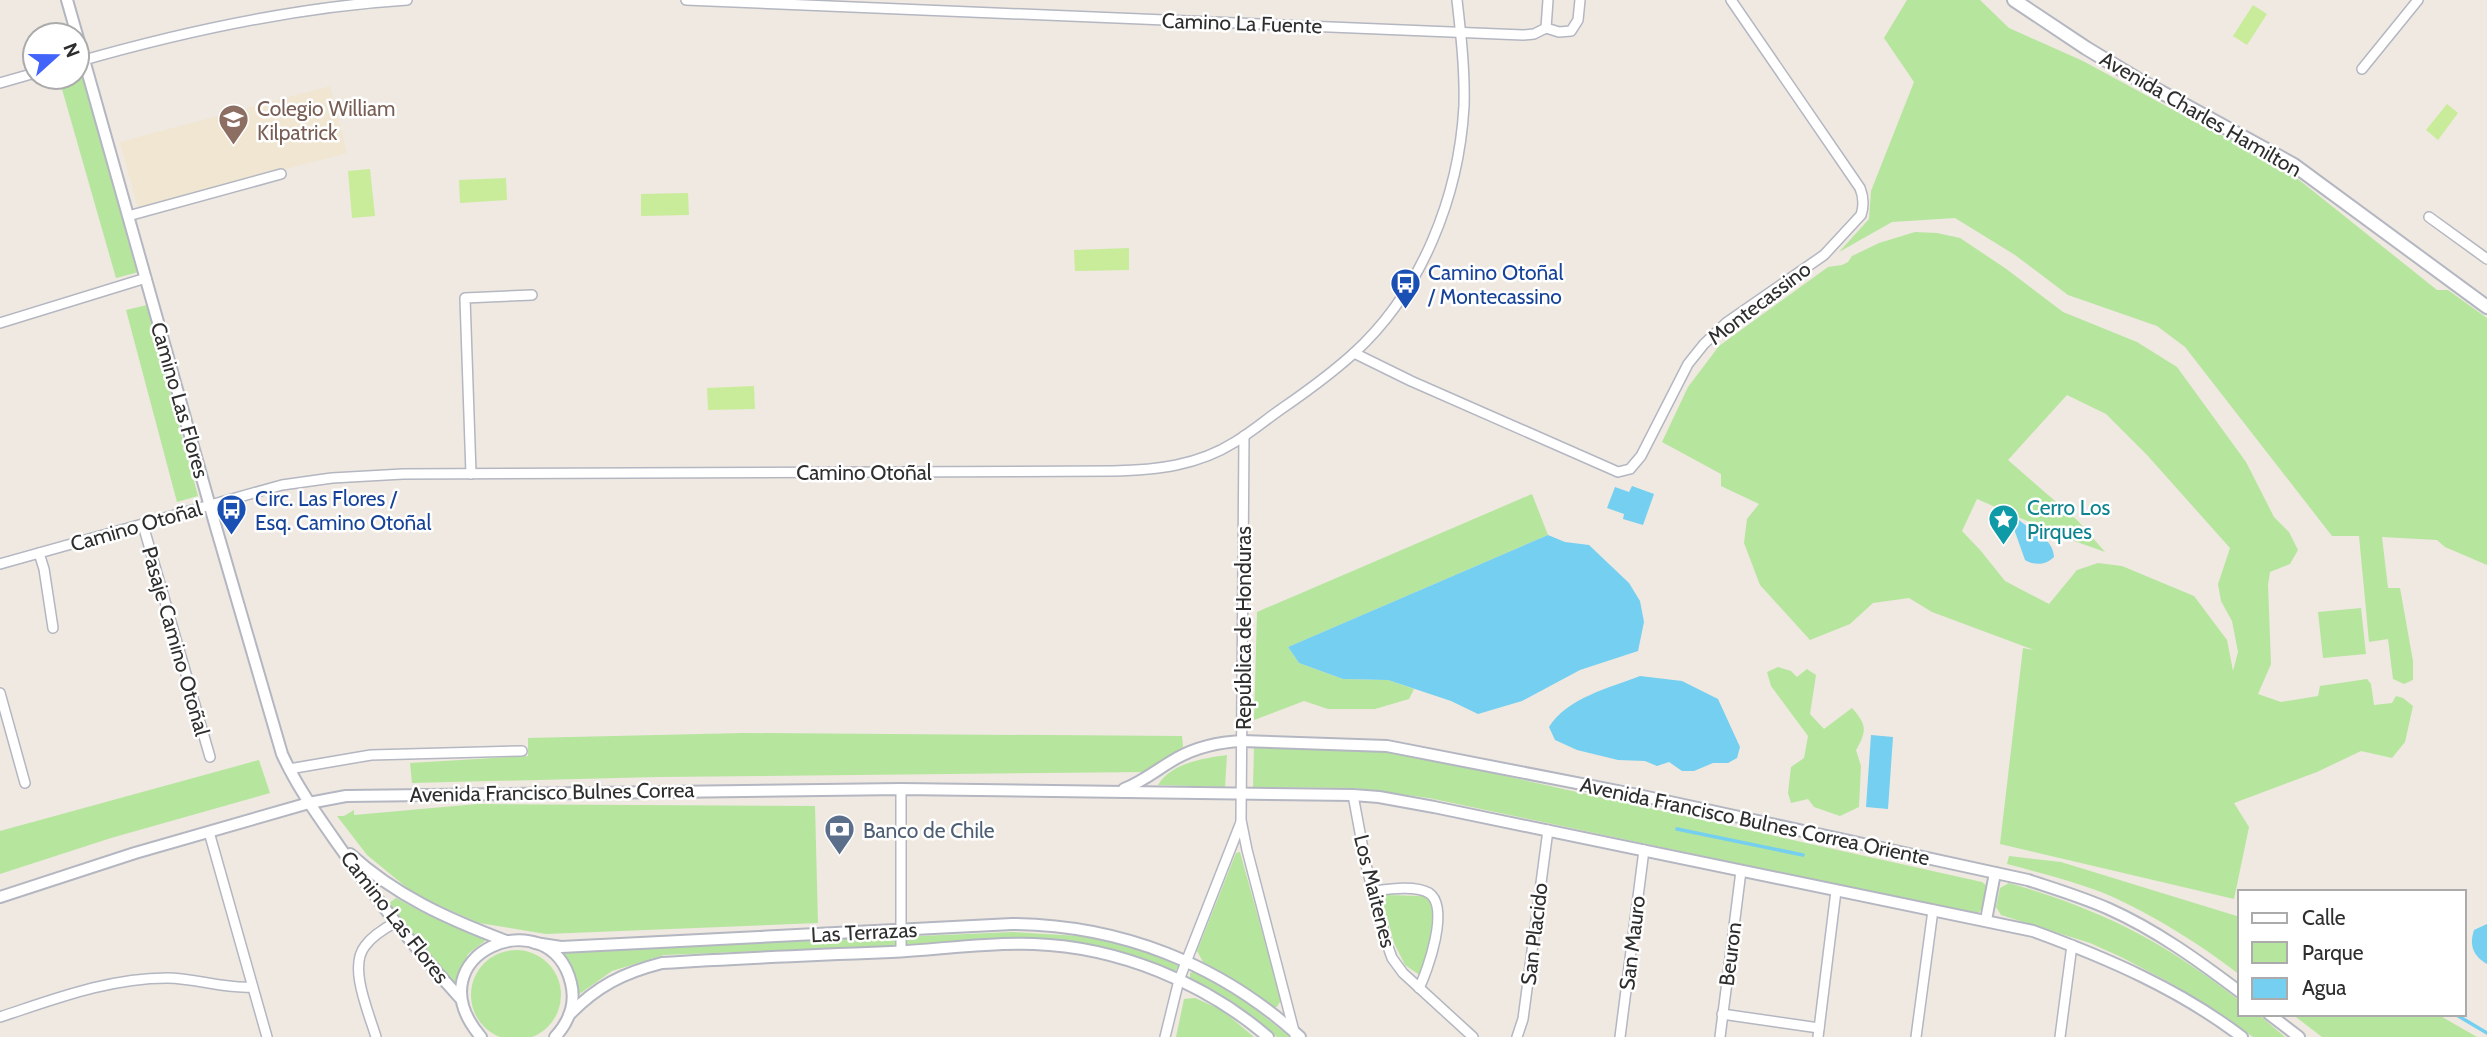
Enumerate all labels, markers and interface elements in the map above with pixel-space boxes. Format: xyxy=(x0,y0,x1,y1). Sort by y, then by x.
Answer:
street label: Camino La Fuente xyxy=(1161,8,1323,38)
north arrow xyxy=(21,21,91,91)
text: N xyxy=(58,40,85,60)
street label: Avenida Charles Hamilton xyxy=(2096,46,2306,182)
place label: Colegio William Kilpatrick xyxy=(257,96,395,145)
school or university icon: Colegio William Kilpatrick xyxy=(217,103,251,147)
street label: Montecassino xyxy=(1703,256,1815,350)
place label: Camino Otoñal / Montecassino xyxy=(1427,260,1563,309)
bus stop icon: Camino Otoñal / Montecassino xyxy=(1388,267,1422,311)
street label: Camino Las Flores xyxy=(146,319,214,481)
street label: Camino Otoñal xyxy=(796,460,932,485)
place label: Circ. Las Flores / Esq. Camino Otoñal xyxy=(255,486,431,535)
bus stop icon: Circ. Las Flores / Esq. Camino Otoñal xyxy=(215,493,249,537)
street label: Camino Otoñal xyxy=(67,495,205,557)
place label: Cerro Los Pirques xyxy=(2027,495,2111,544)
place icon: Cerro Los Pirques xyxy=(1987,502,2021,546)
street label: República de Honduras xyxy=(1231,526,1256,730)
street label: Pasaje Camino Otoñal xyxy=(136,543,215,739)
street label: Avenida Francisco Bulnes Correa Oriente xyxy=(1578,772,1932,870)
street label: Avenida Francisco Bulnes Correa xyxy=(409,777,695,807)
bank icon: Banco de Chile xyxy=(823,813,857,857)
place label: Banco de Chile xyxy=(863,818,995,843)
street label: Los Maitenes xyxy=(1349,832,1401,950)
street label: Camino Las Flores xyxy=(336,846,455,988)
street label: San Placido xyxy=(1515,881,1553,987)
legend xyxy=(2238,890,2466,1016)
street label: San Mauro xyxy=(1614,894,1650,992)
text: Calle xyxy=(2302,905,2346,930)
street label: Las Terrazas xyxy=(810,917,918,947)
street label: Beuron xyxy=(1714,921,1746,987)
text: Parque xyxy=(2302,940,2364,965)
text: Agua xyxy=(2302,975,2346,1000)

